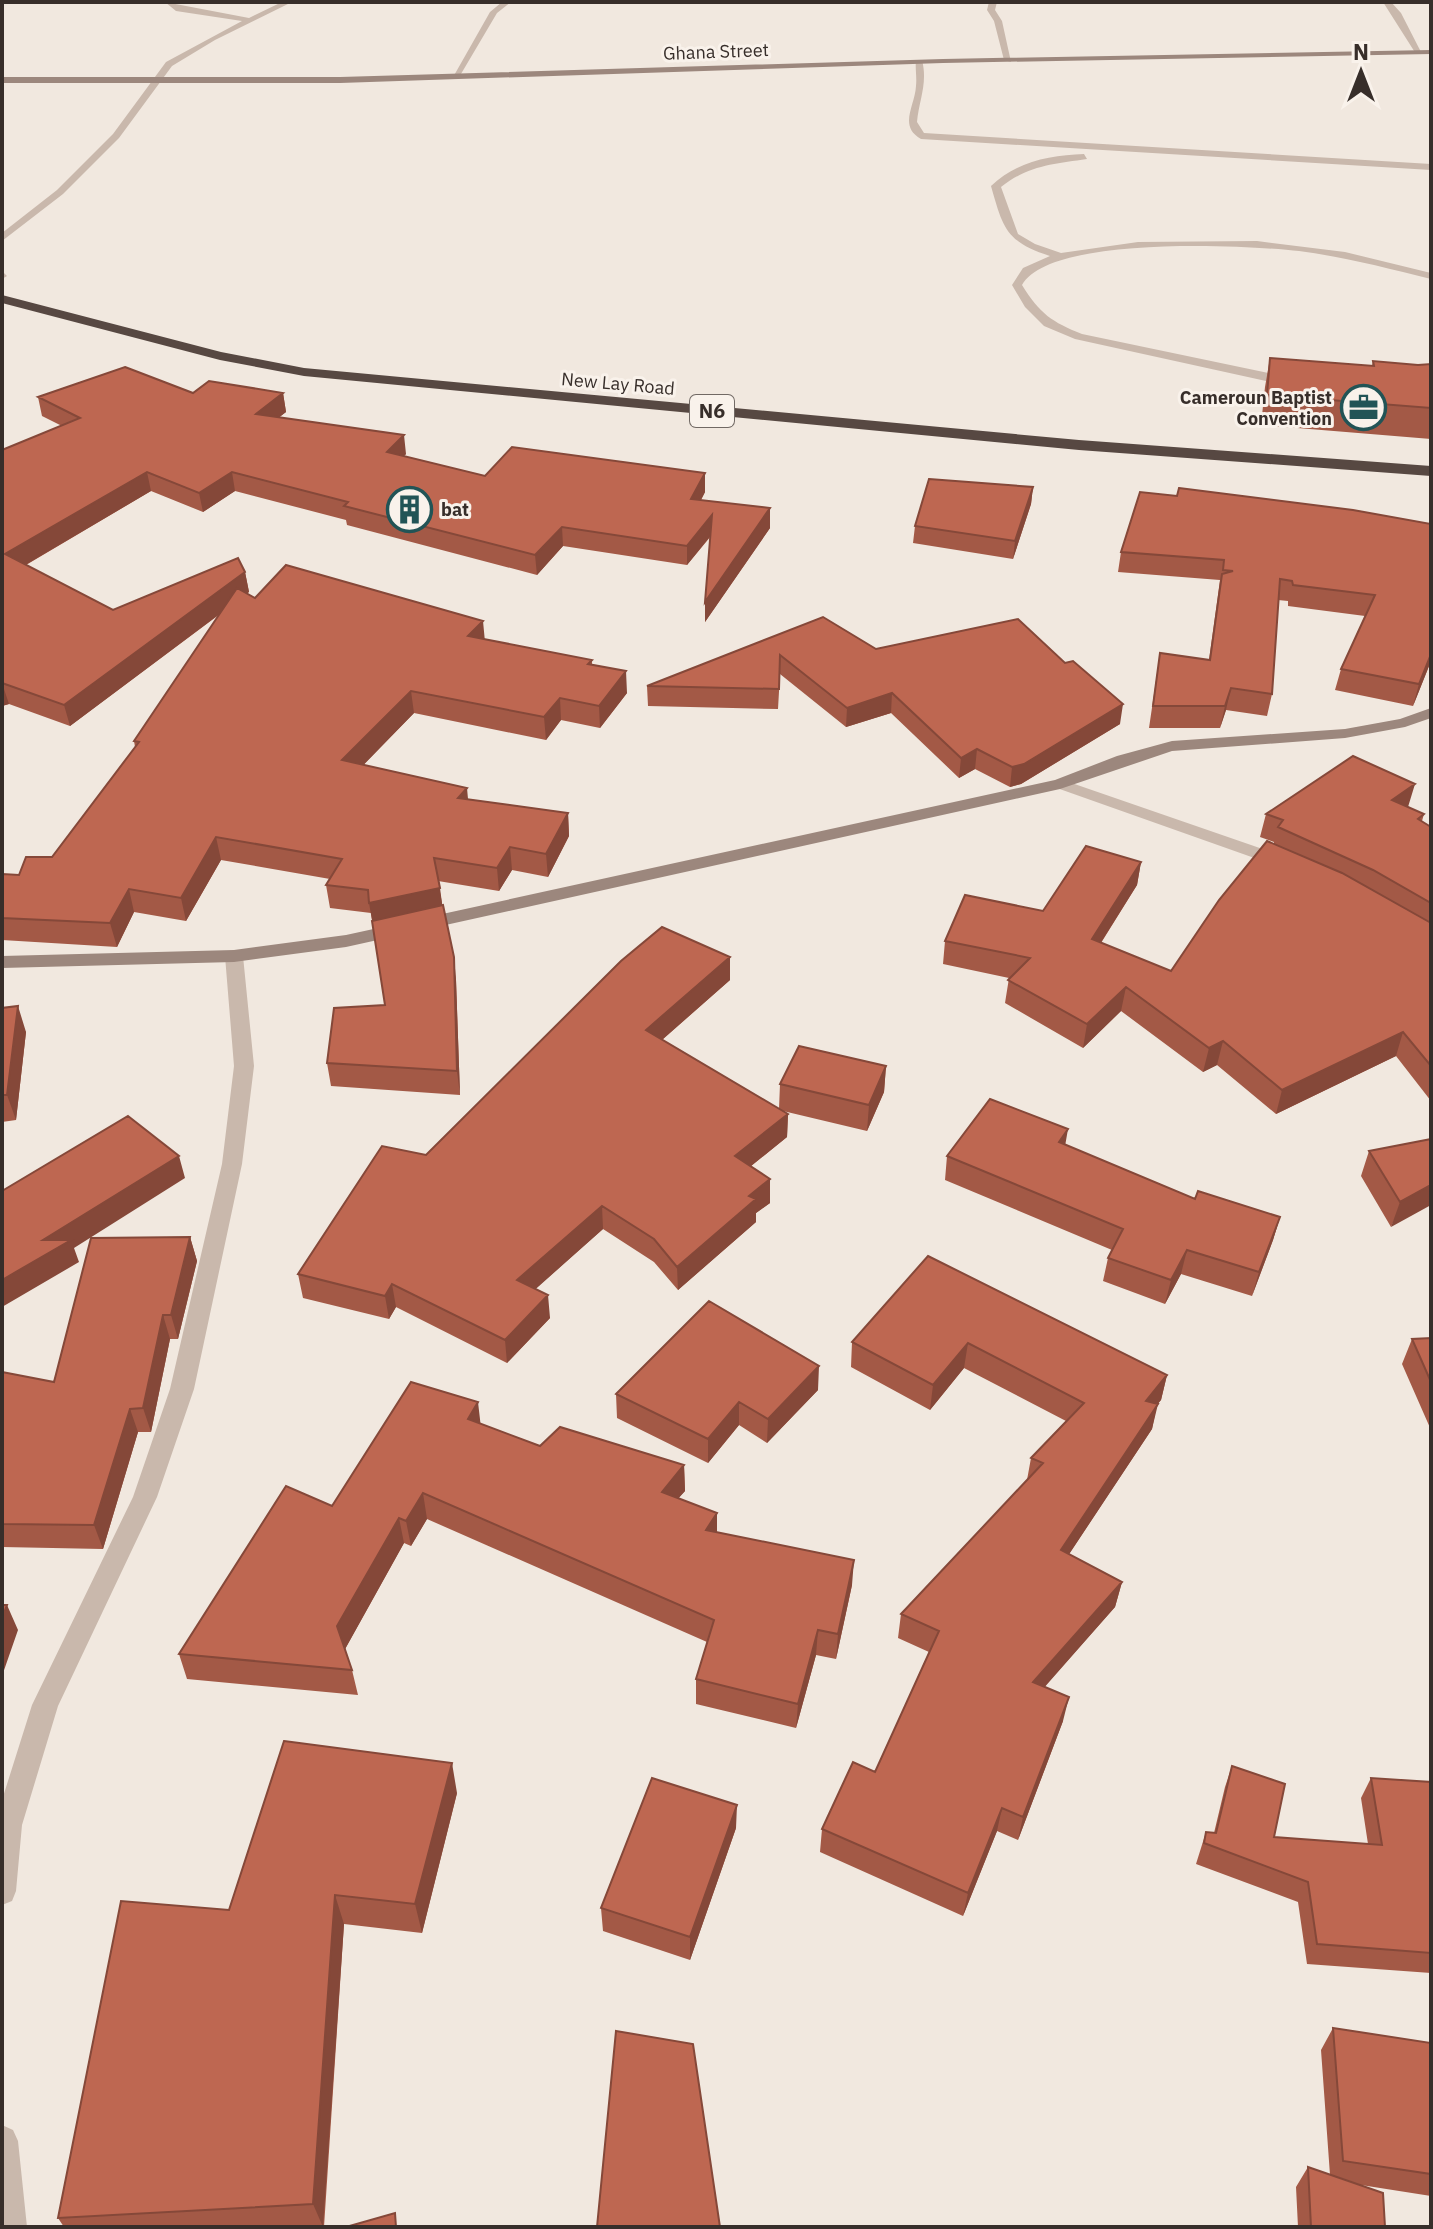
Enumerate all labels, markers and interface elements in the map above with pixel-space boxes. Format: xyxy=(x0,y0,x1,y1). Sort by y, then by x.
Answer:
north arrow xyxy=(1321,32,1401,112)
text: N xyxy=(1353,37,1369,66)
street label: Ghana Street xyxy=(663,38,769,65)
street label: New Lay Road xyxy=(560,367,676,400)
office icon: Cameroun Baptist Convention xyxy=(1339,384,1387,432)
place label: Cameroun Baptist Convention xyxy=(1180,386,1332,430)
road number: N6 xyxy=(690,395,734,427)
building icon: bat xyxy=(386,486,434,534)
place label: bat xyxy=(441,498,469,521)

